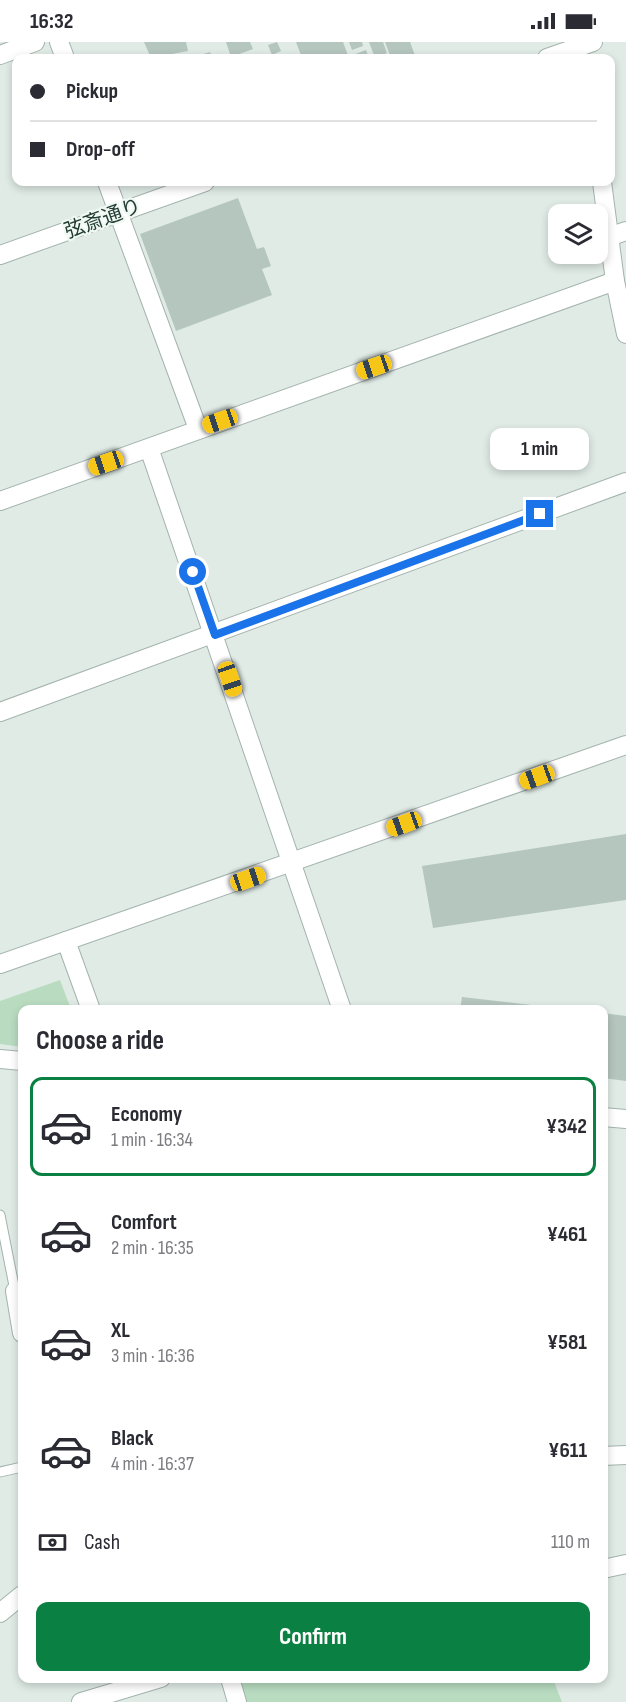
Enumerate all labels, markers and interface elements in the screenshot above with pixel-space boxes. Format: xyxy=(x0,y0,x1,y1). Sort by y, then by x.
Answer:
text: 16:32 xyxy=(30,8,73,35)
text: Pickup xyxy=(66,78,118,105)
text: Drop-off xyxy=(66,136,135,163)
street label: 弦斎通り xyxy=(61,194,145,244)
map controls xyxy=(548,204,608,264)
button: layers xyxy=(548,204,608,264)
car xyxy=(354,353,394,381)
car xyxy=(200,407,240,435)
callout: 1 min xyxy=(490,427,590,469)
text: 1 min xyxy=(521,437,558,461)
car xyxy=(86,449,126,477)
route end xyxy=(526,500,553,527)
route start xyxy=(179,558,206,585)
car xyxy=(216,659,244,699)
car xyxy=(517,762,557,792)
car xyxy=(384,809,424,839)
car xyxy=(228,865,268,893)
text: Choose a ride xyxy=(36,1025,164,1057)
icon: car xyxy=(39,1100,93,1154)
text: Economy xyxy=(111,1101,182,1128)
text: ¥342 xyxy=(546,1113,587,1140)
text: 1 min · 16:34 xyxy=(111,1128,193,1152)
icon: car xyxy=(39,1208,93,1262)
text: Comfort xyxy=(111,1209,177,1236)
text: ¥461 xyxy=(547,1221,587,1248)
text: 2 min · 16:35 xyxy=(111,1236,194,1260)
icon: car xyxy=(39,1316,93,1370)
text: XL xyxy=(111,1317,130,1344)
text: ¥581 xyxy=(547,1329,587,1356)
text: 3 min · 16:36 xyxy=(111,1344,195,1368)
icon: car xyxy=(39,1424,93,1478)
text: Black xyxy=(111,1425,153,1452)
text: ¥611 xyxy=(548,1437,587,1464)
text: 4 min · 16:37 xyxy=(111,1452,194,1476)
icon: cash xyxy=(36,1526,69,1559)
text: Cash xyxy=(84,1529,120,1556)
text: 110 m xyxy=(551,1530,590,1554)
button: Confirm xyxy=(36,1602,590,1671)

